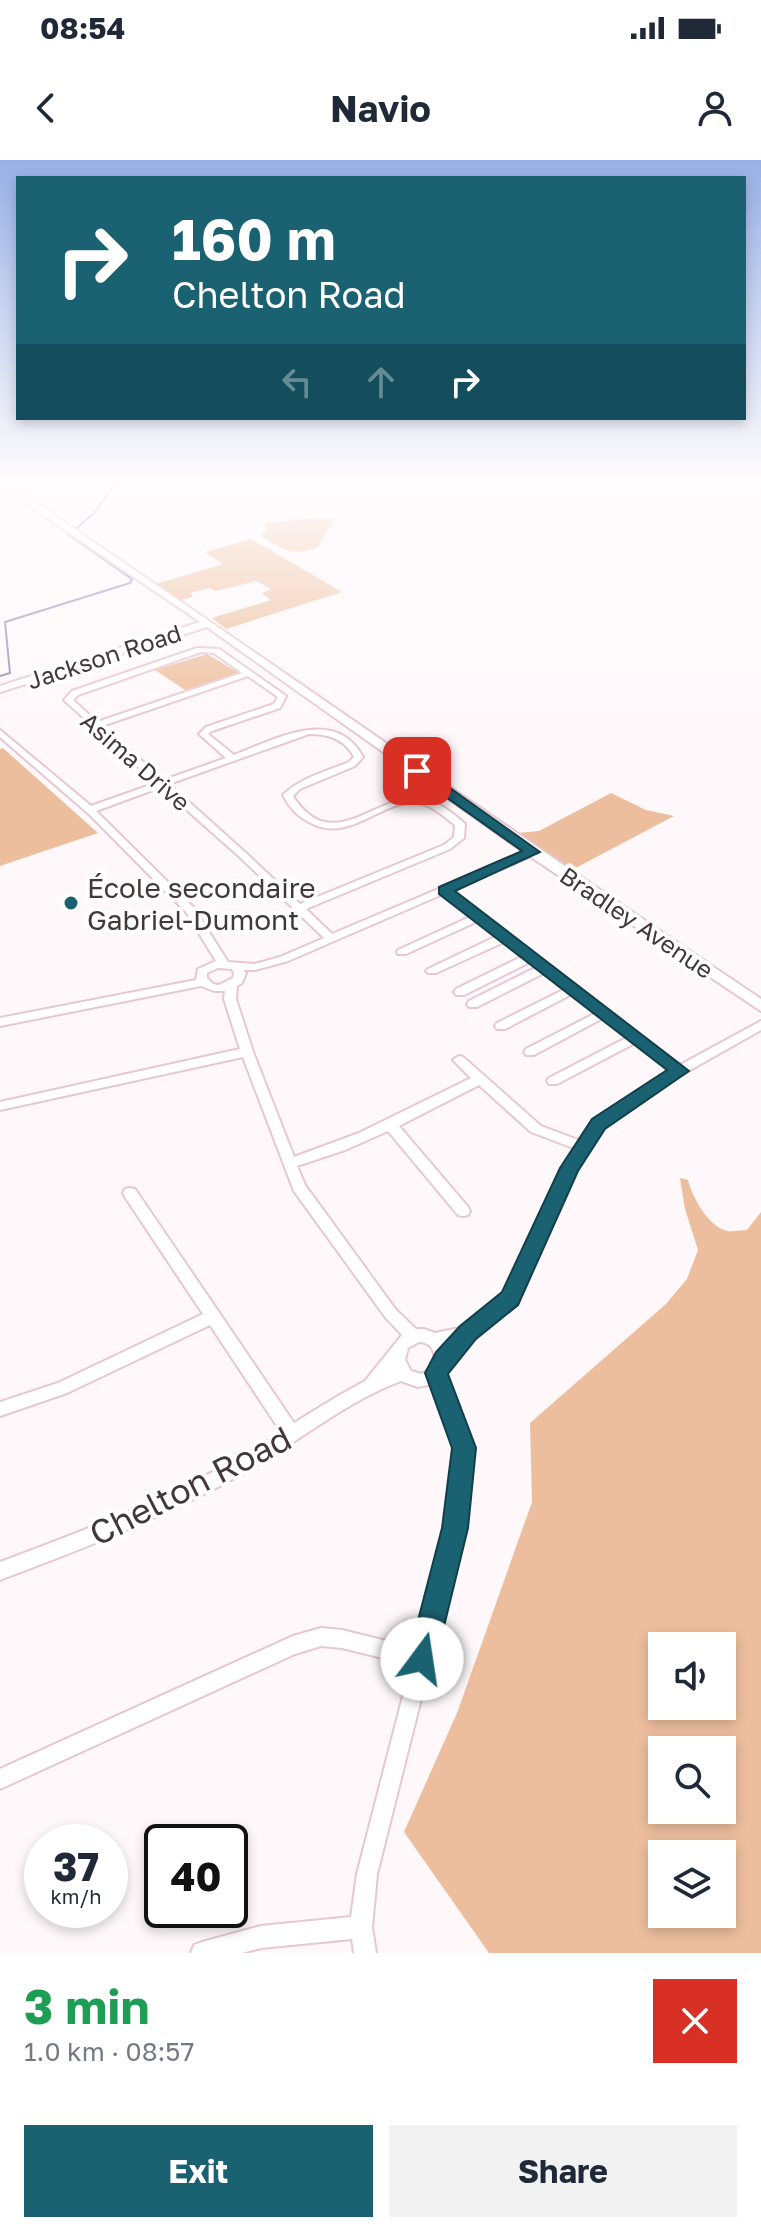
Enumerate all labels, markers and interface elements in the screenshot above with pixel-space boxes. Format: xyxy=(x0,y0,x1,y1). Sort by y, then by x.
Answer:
text: 08:54 xyxy=(40,10,125,46)
icon: back xyxy=(24,86,68,130)
icon: person xyxy=(693,86,737,130)
text: Navio xyxy=(330,87,431,130)
text: 160 m xyxy=(172,205,336,272)
icon: right xyxy=(40,208,144,312)
text: Chelton Road xyxy=(172,273,406,316)
icon: left xyxy=(275,360,319,404)
icon: ahead xyxy=(359,360,403,404)
icon: right xyxy=(443,360,487,404)
street label: Jackson Road xyxy=(23,617,185,695)
street label: Asima Drive xyxy=(75,706,197,816)
pin xyxy=(383,737,451,805)
icon: arrive xyxy=(395,749,439,793)
street label: Bradley Avenue xyxy=(555,860,719,984)
place label: École secondaire Gabriel-Dumont xyxy=(87,871,316,936)
marker: École secondaire Gabriel-Dumont xyxy=(62,894,80,912)
street label: Chelton Road xyxy=(83,1417,297,1553)
position arrow xyxy=(380,1617,464,1701)
map controls xyxy=(648,1632,736,1928)
button: sound xyxy=(648,1632,736,1720)
button: search xyxy=(648,1736,736,1824)
speed limit sign: 40 xyxy=(144,1824,248,1928)
button: layers xyxy=(648,1840,736,1928)
text: 37 xyxy=(53,1842,99,1890)
text: km/h xyxy=(51,1884,101,1908)
text: 3 min xyxy=(24,1977,149,2035)
button: close xyxy=(653,1979,737,2063)
text: 1.0 km · 08:57 xyxy=(24,2036,194,2067)
button: Exit xyxy=(24,2125,373,2217)
button: Share xyxy=(389,2125,737,2217)

